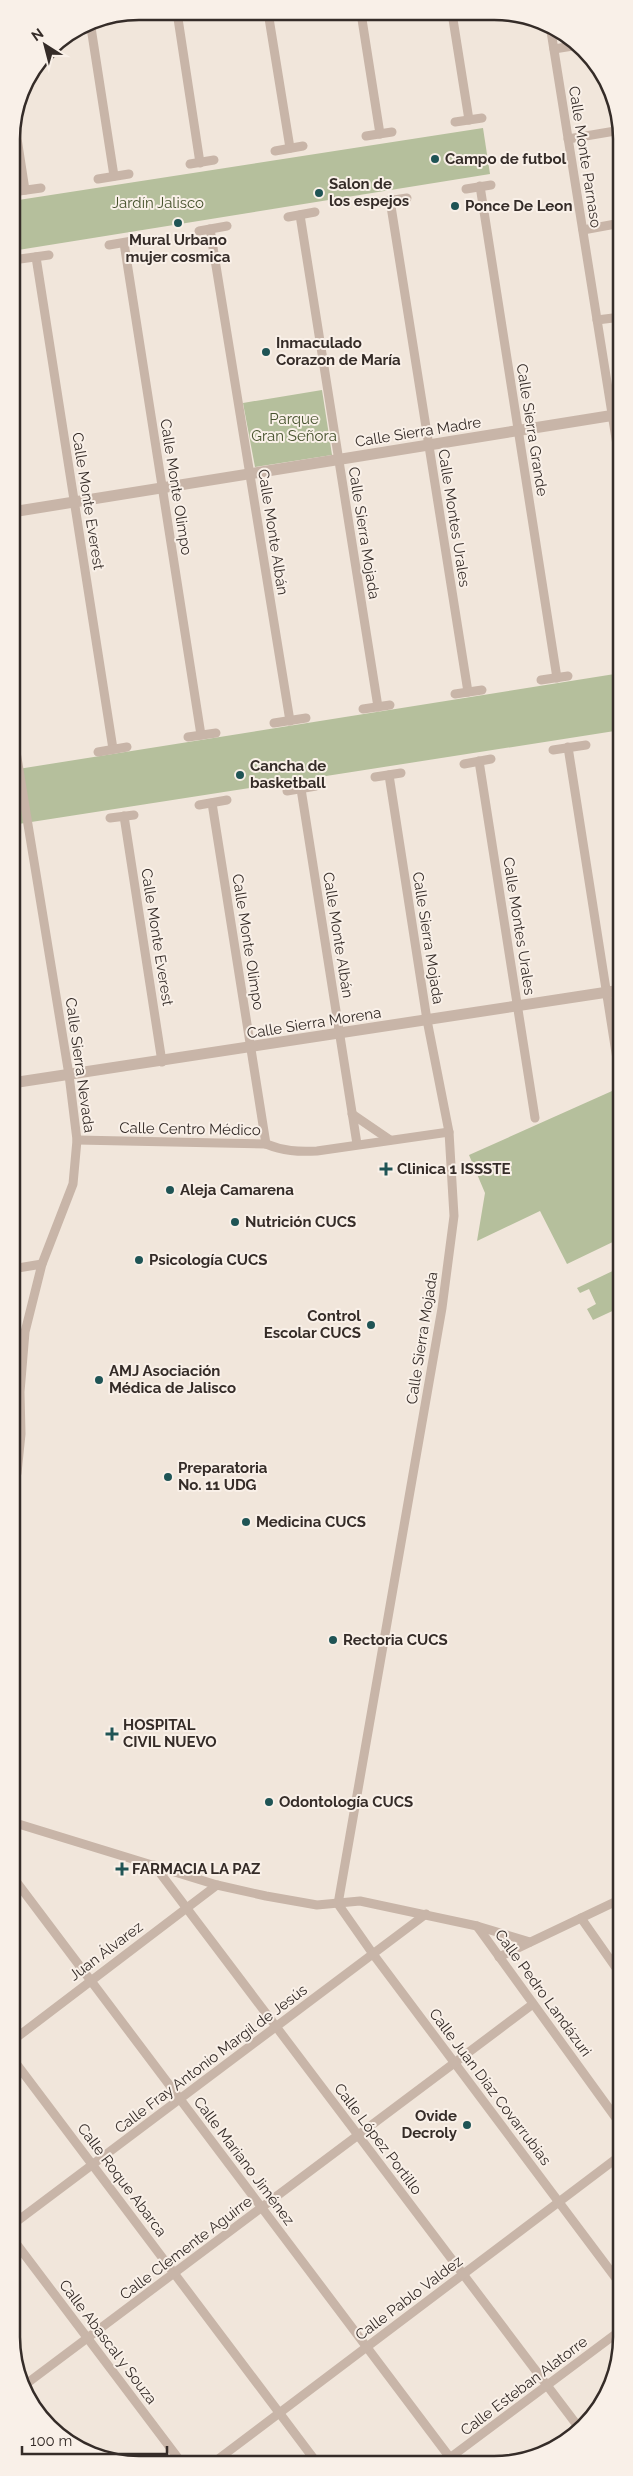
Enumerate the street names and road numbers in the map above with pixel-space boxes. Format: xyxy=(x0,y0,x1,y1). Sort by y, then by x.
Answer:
street label: Calle Monte Parnaso xyxy=(565,85,605,229)
street label: Calle Sierra Grande xyxy=(513,362,551,498)
street label: Calle Sierra Madre xyxy=(354,413,482,451)
street label: Calle Monte Olimpo xyxy=(156,417,196,557)
street label: Calle Monte Everest xyxy=(68,431,108,571)
street label: Calle Montes Urales xyxy=(434,448,474,588)
street label: Calle Sierra Mojada xyxy=(345,465,383,601)
street label: Calle Monte Albán xyxy=(254,468,292,596)
street label: Calle Montes Urales xyxy=(499,856,539,996)
street label: Calle Monte Everest xyxy=(137,867,177,1007)
street label: Calle Sierra Mojada xyxy=(409,870,447,1006)
street label: Calle Monte Albán xyxy=(319,871,357,999)
street label: Calle Monte Olimpo xyxy=(228,872,268,1012)
street label: Calle Sierra Nevada xyxy=(62,996,98,1134)
street label: Calle Sierra Morena xyxy=(246,1004,382,1042)
street label: Calle Centro Médico xyxy=(119,1119,261,1139)
street label: Calle Sierra Mojada xyxy=(403,1270,441,1406)
street label: Juan Álvarez xyxy=(66,1918,146,1984)
street label: Calle Pedro Landázuri xyxy=(491,1926,595,2060)
street label: Calle Fray Antonio Margil de Jesús xyxy=(111,1981,311,2137)
street label: Calle Juan Díaz Covarrubias xyxy=(425,2005,555,2169)
street label: Calle López Portillo xyxy=(330,2080,426,2198)
street label: Calle Mariano Jiménez xyxy=(190,2093,298,2229)
street label: Calle Roque Abarca xyxy=(74,2120,170,2240)
street label: Calle Clemente Aguirre xyxy=(116,2192,256,2304)
street label: Calle Pablo Valdez xyxy=(352,2252,466,2344)
street label: Calle Abascal y Souza xyxy=(55,2276,161,2408)
street label: Calle Esteban Alatorre xyxy=(457,2332,591,2440)

